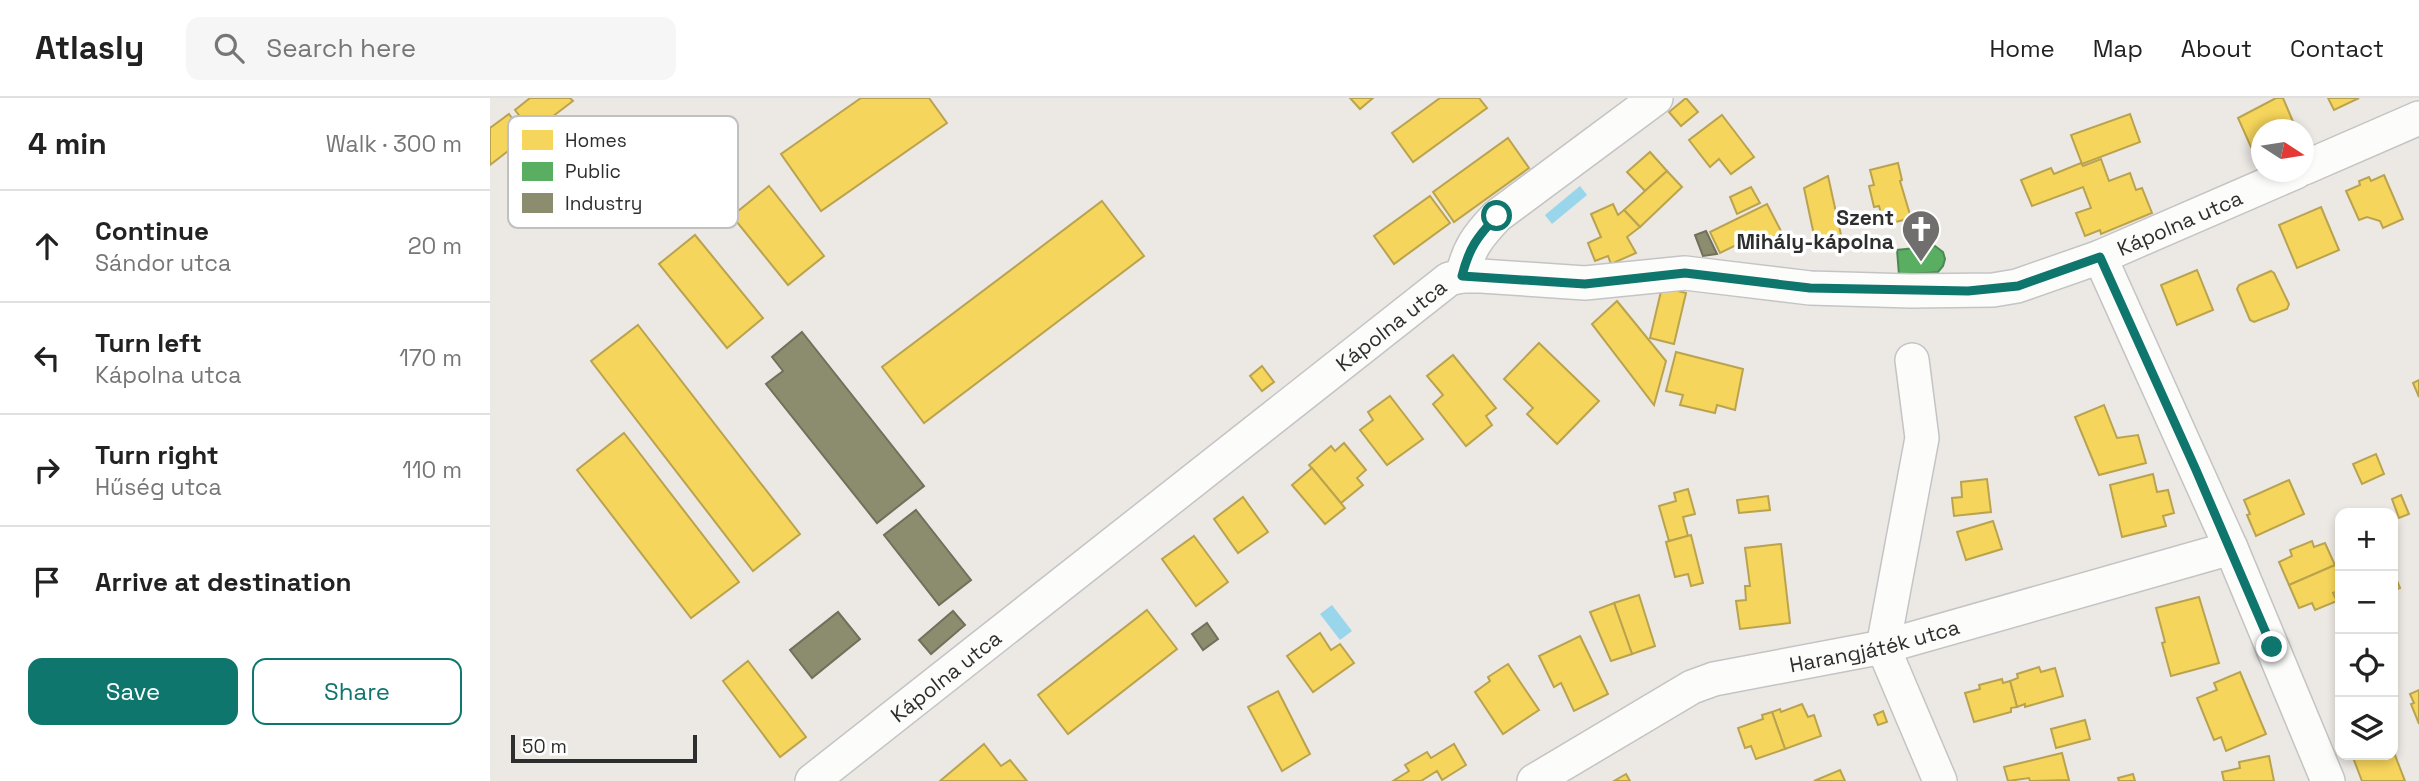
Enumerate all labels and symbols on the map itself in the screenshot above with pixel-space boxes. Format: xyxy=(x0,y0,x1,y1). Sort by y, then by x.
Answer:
legend xyxy=(508,116,738,228)
north arrow xyxy=(2251,119,2314,182)
text: Homes xyxy=(565,128,627,153)
text: Public xyxy=(565,159,621,184)
street label: Kápolna utca xyxy=(2113,184,2246,261)
text: Industry xyxy=(565,191,642,216)
route start xyxy=(1481,200,1512,231)
place label: Szent Mihály-kápolna xyxy=(1737,204,1894,255)
church icon: Szent Mihály-kápolna xyxy=(1900,208,1942,263)
street label: Kápolna utca xyxy=(1330,273,1452,377)
street label: Harangjáték utca xyxy=(1787,613,1962,678)
street label: Kápolna utca xyxy=(885,624,1006,728)
route end xyxy=(2256,631,2287,662)
scale bar xyxy=(511,732,696,764)

